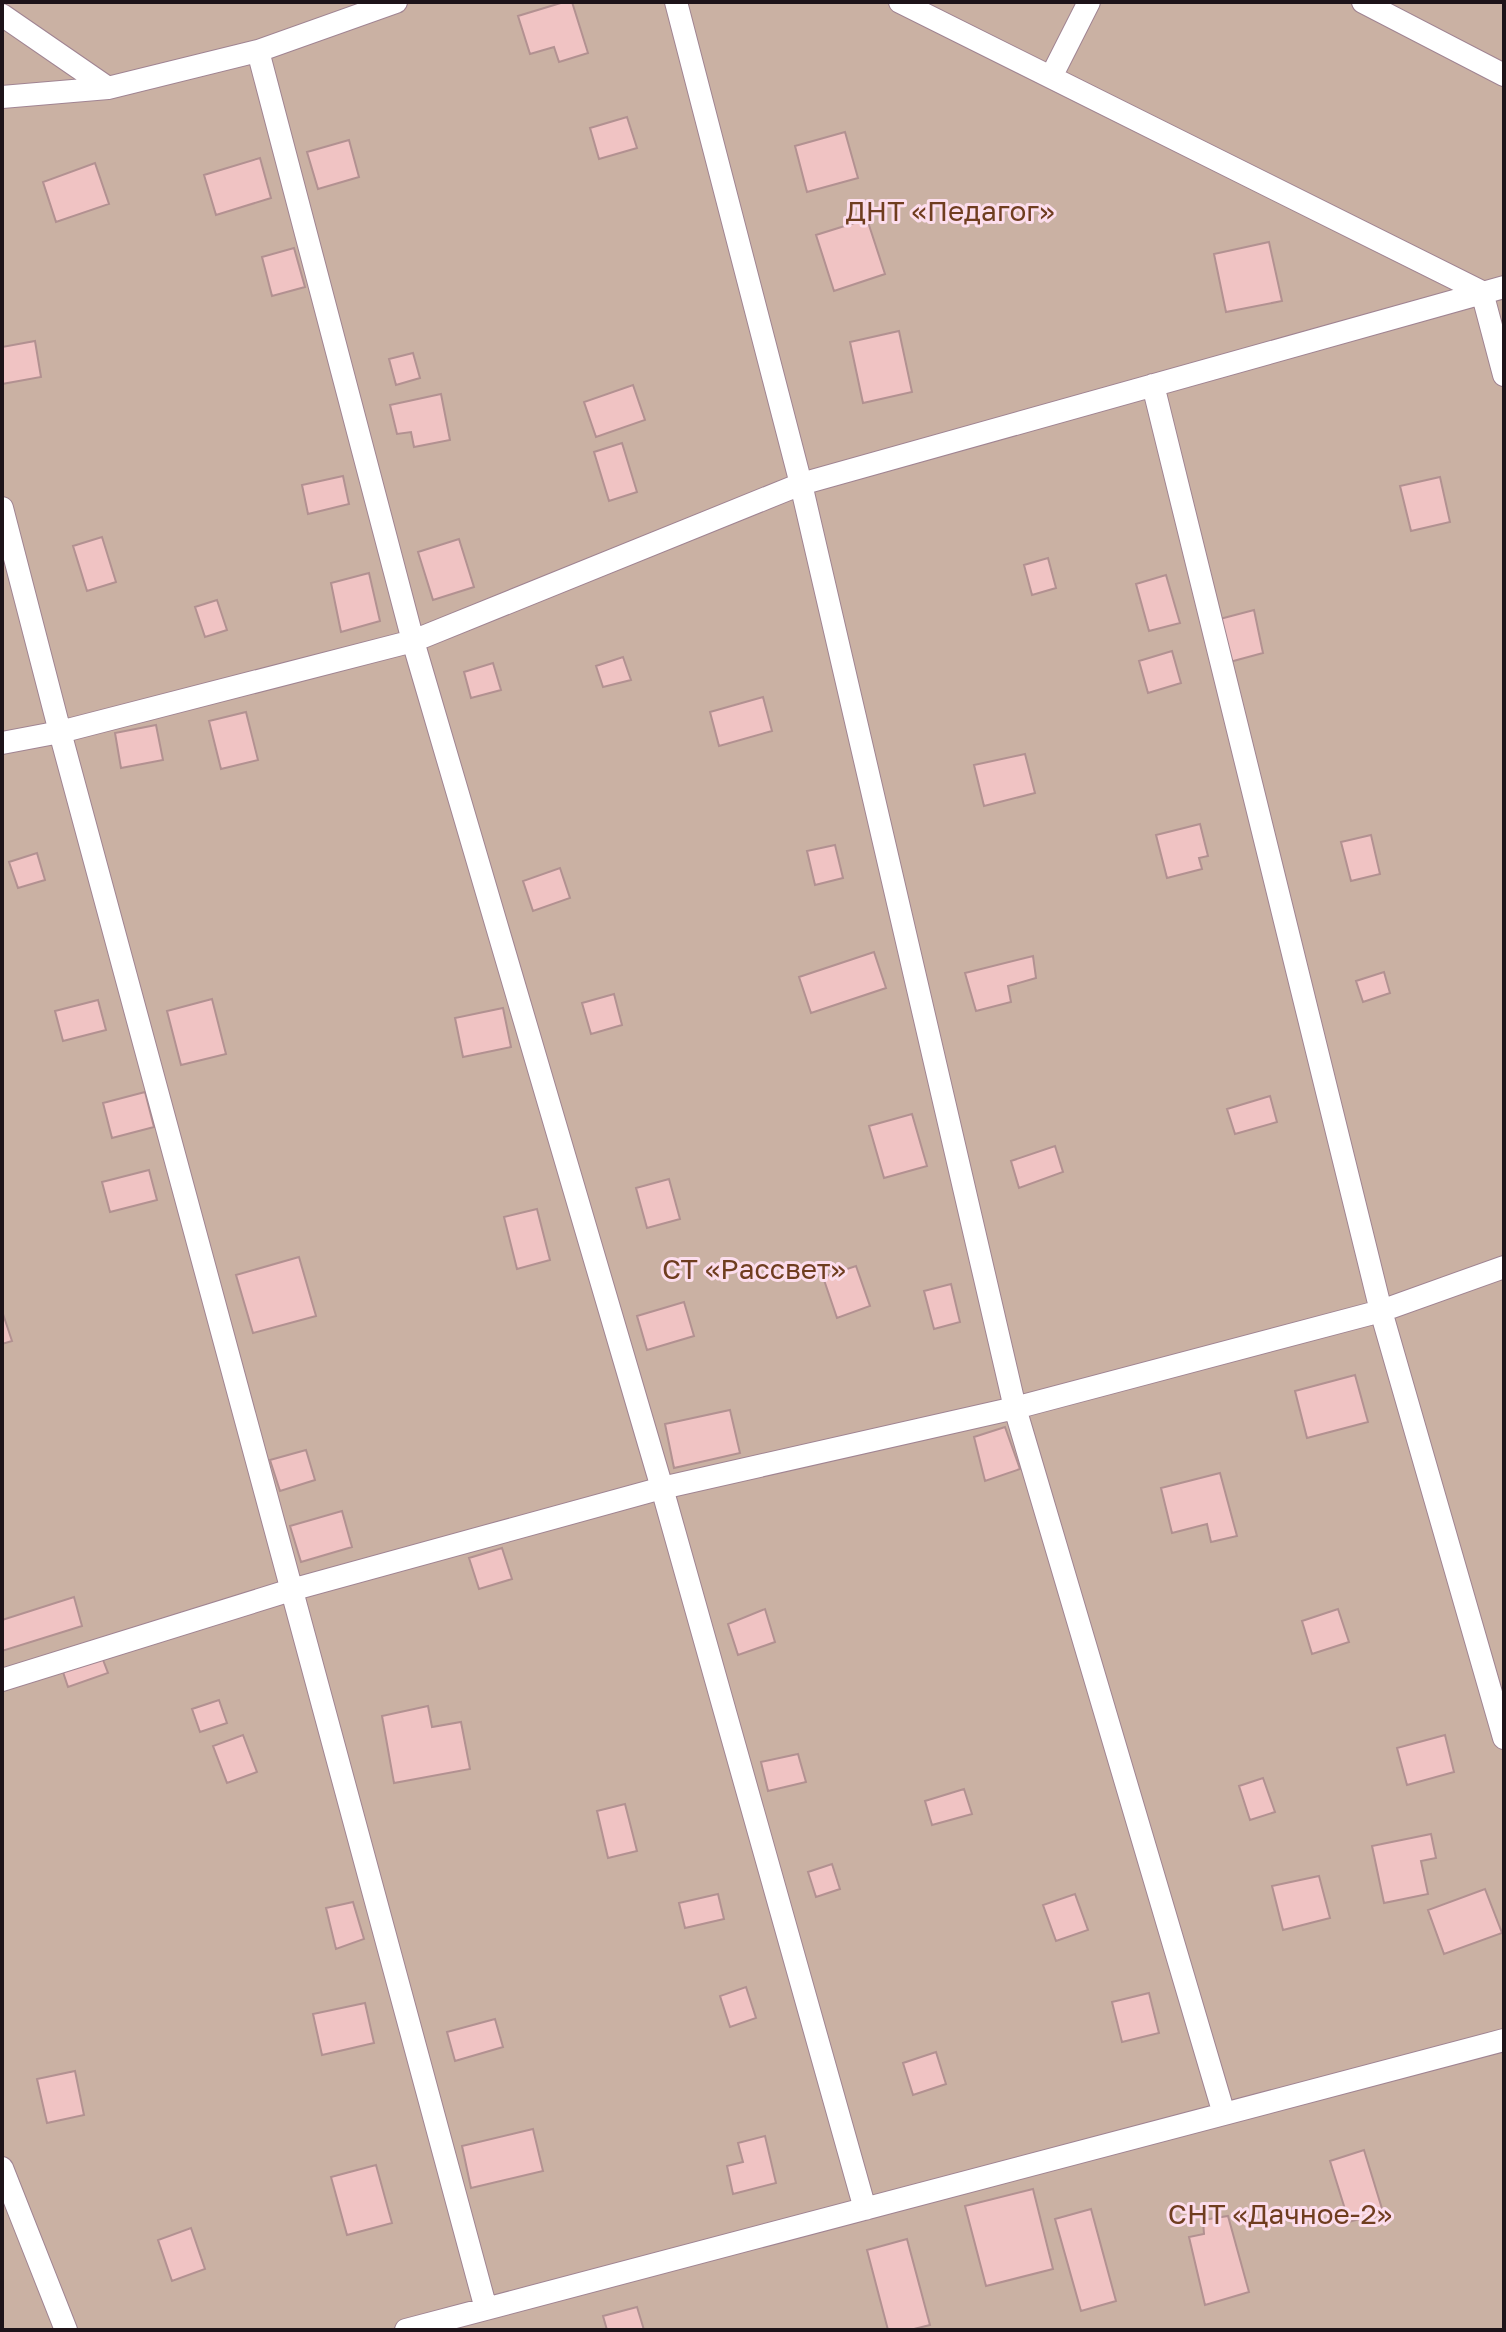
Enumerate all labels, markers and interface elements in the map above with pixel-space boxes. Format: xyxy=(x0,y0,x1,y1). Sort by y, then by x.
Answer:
park label: ДНТ «Педагог» xyxy=(845,194,1055,227)
park label: СТ «Рассвет» xyxy=(662,1252,846,1285)
park label: СНТ «Дачное-2» xyxy=(1168,2197,1392,2230)

